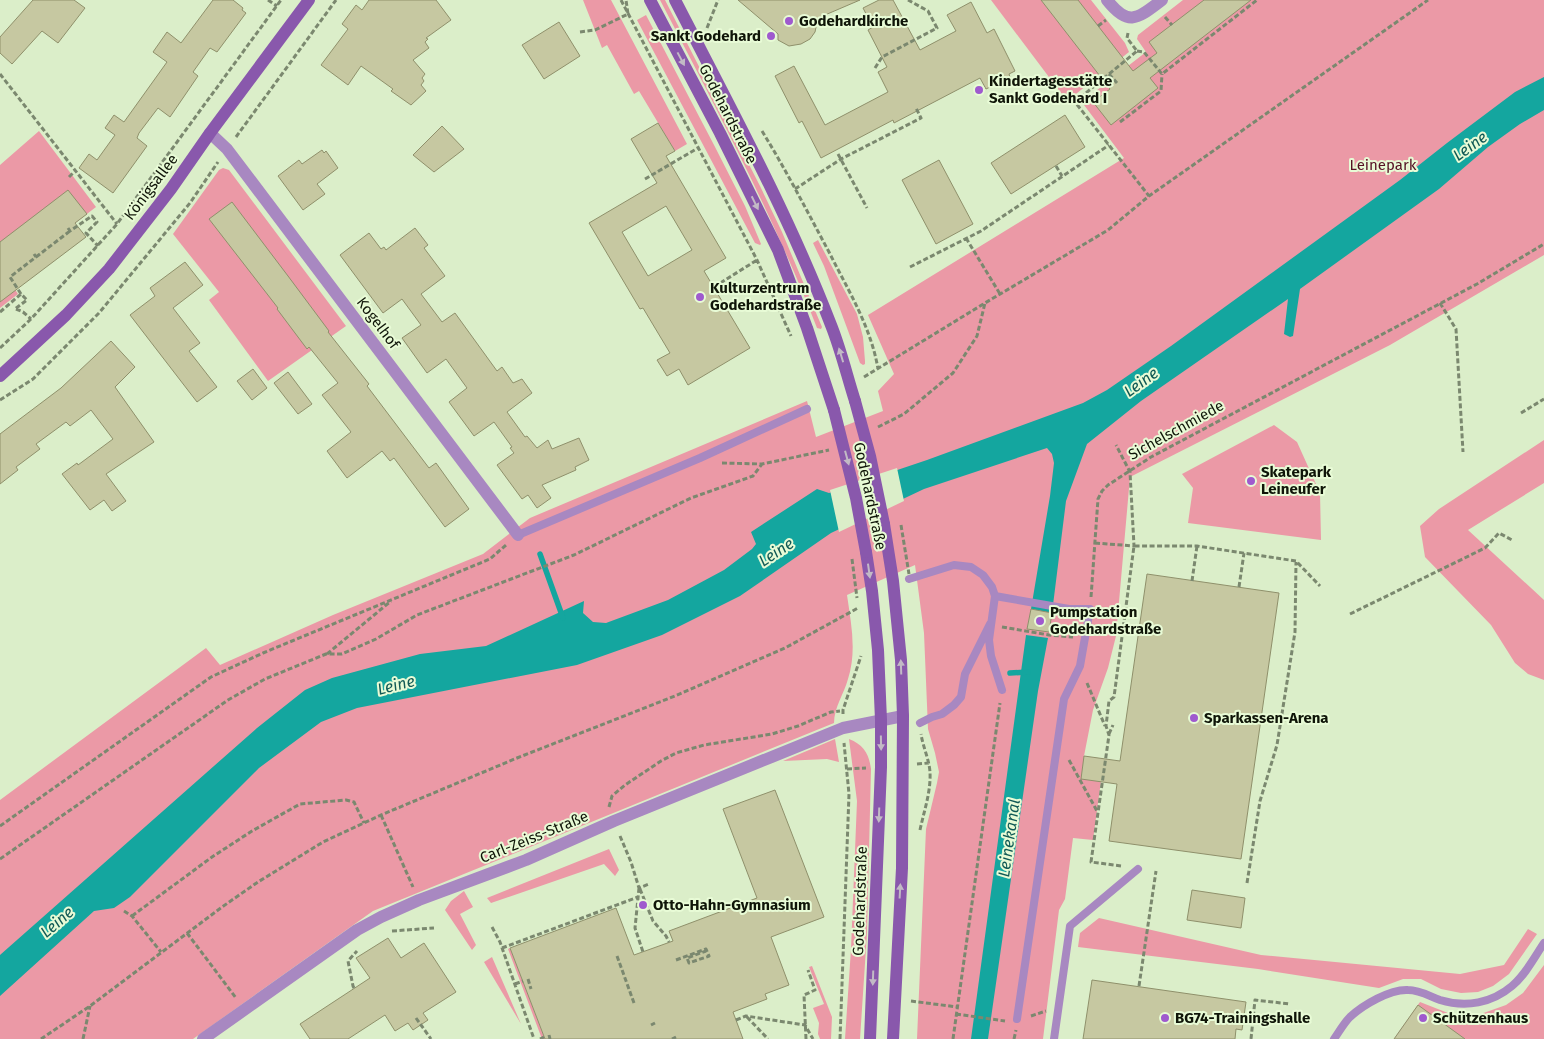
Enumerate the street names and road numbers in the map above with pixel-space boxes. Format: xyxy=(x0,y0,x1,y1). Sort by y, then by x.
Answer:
street label: Godehardstraße xyxy=(695,61,761,167)
street label: Königsallee xyxy=(120,150,182,224)
street label: Kogelhof xyxy=(353,294,404,353)
street label: Sichelschmiede xyxy=(1125,396,1227,464)
street label: Godehardstraße xyxy=(850,441,890,551)
street label: Carl-Zeiss-Straße xyxy=(477,807,591,867)
street label: Godehardstraße xyxy=(849,846,871,956)

